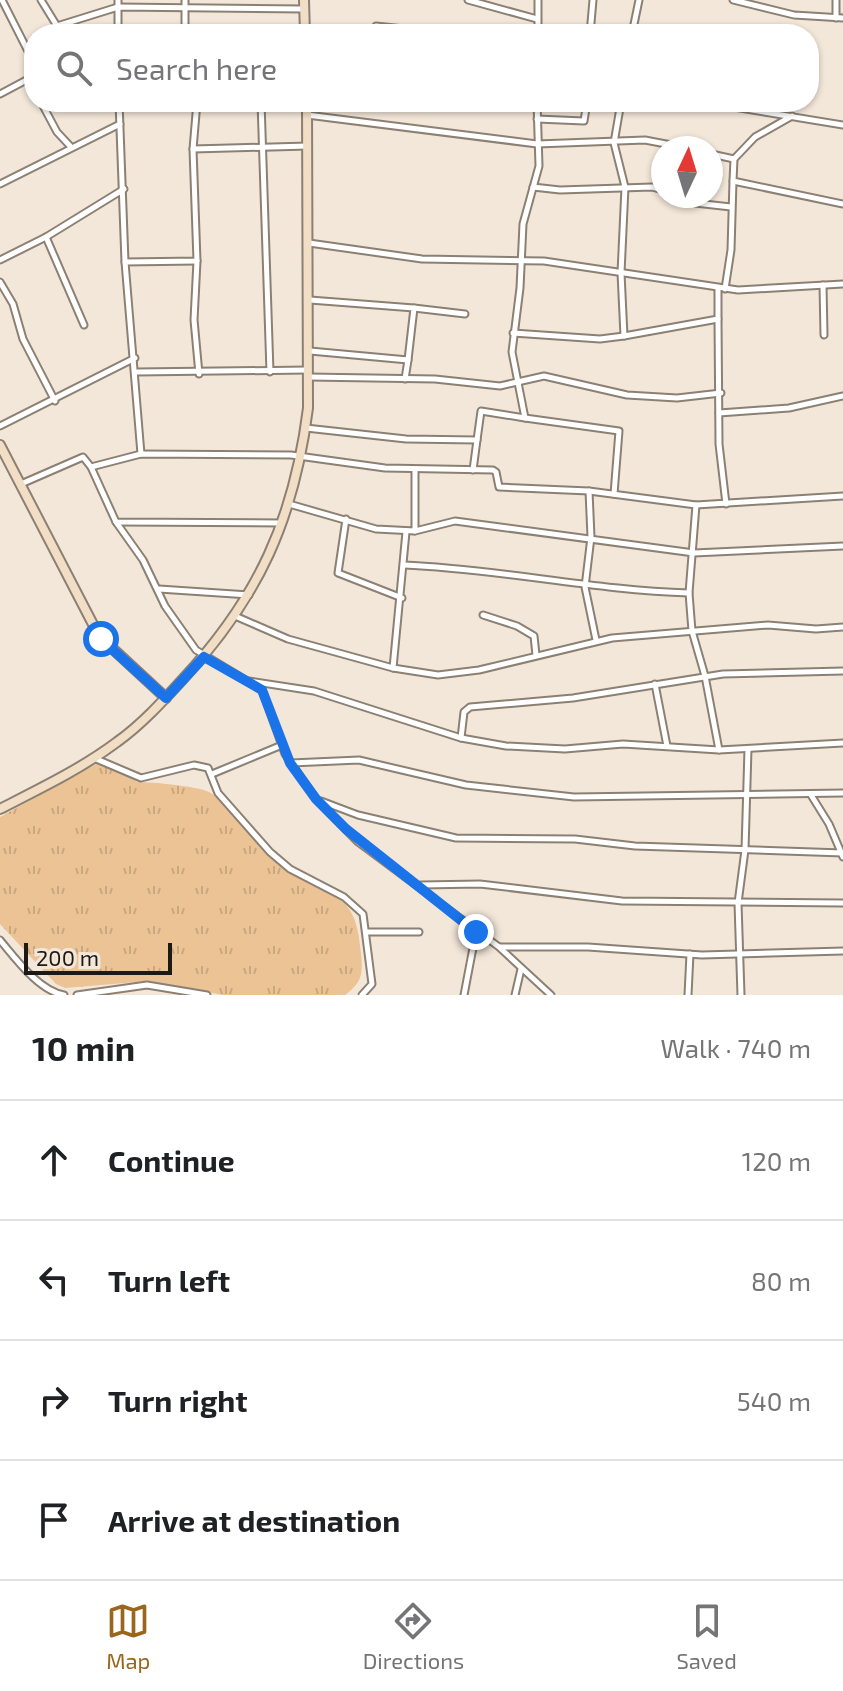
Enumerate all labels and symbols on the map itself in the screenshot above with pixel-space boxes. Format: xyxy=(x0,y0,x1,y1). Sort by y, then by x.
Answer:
north arrow xyxy=(651,136,723,208)
route start xyxy=(83,621,119,657)
route end xyxy=(458,914,494,950)
scale bar xyxy=(24,939,172,975)

